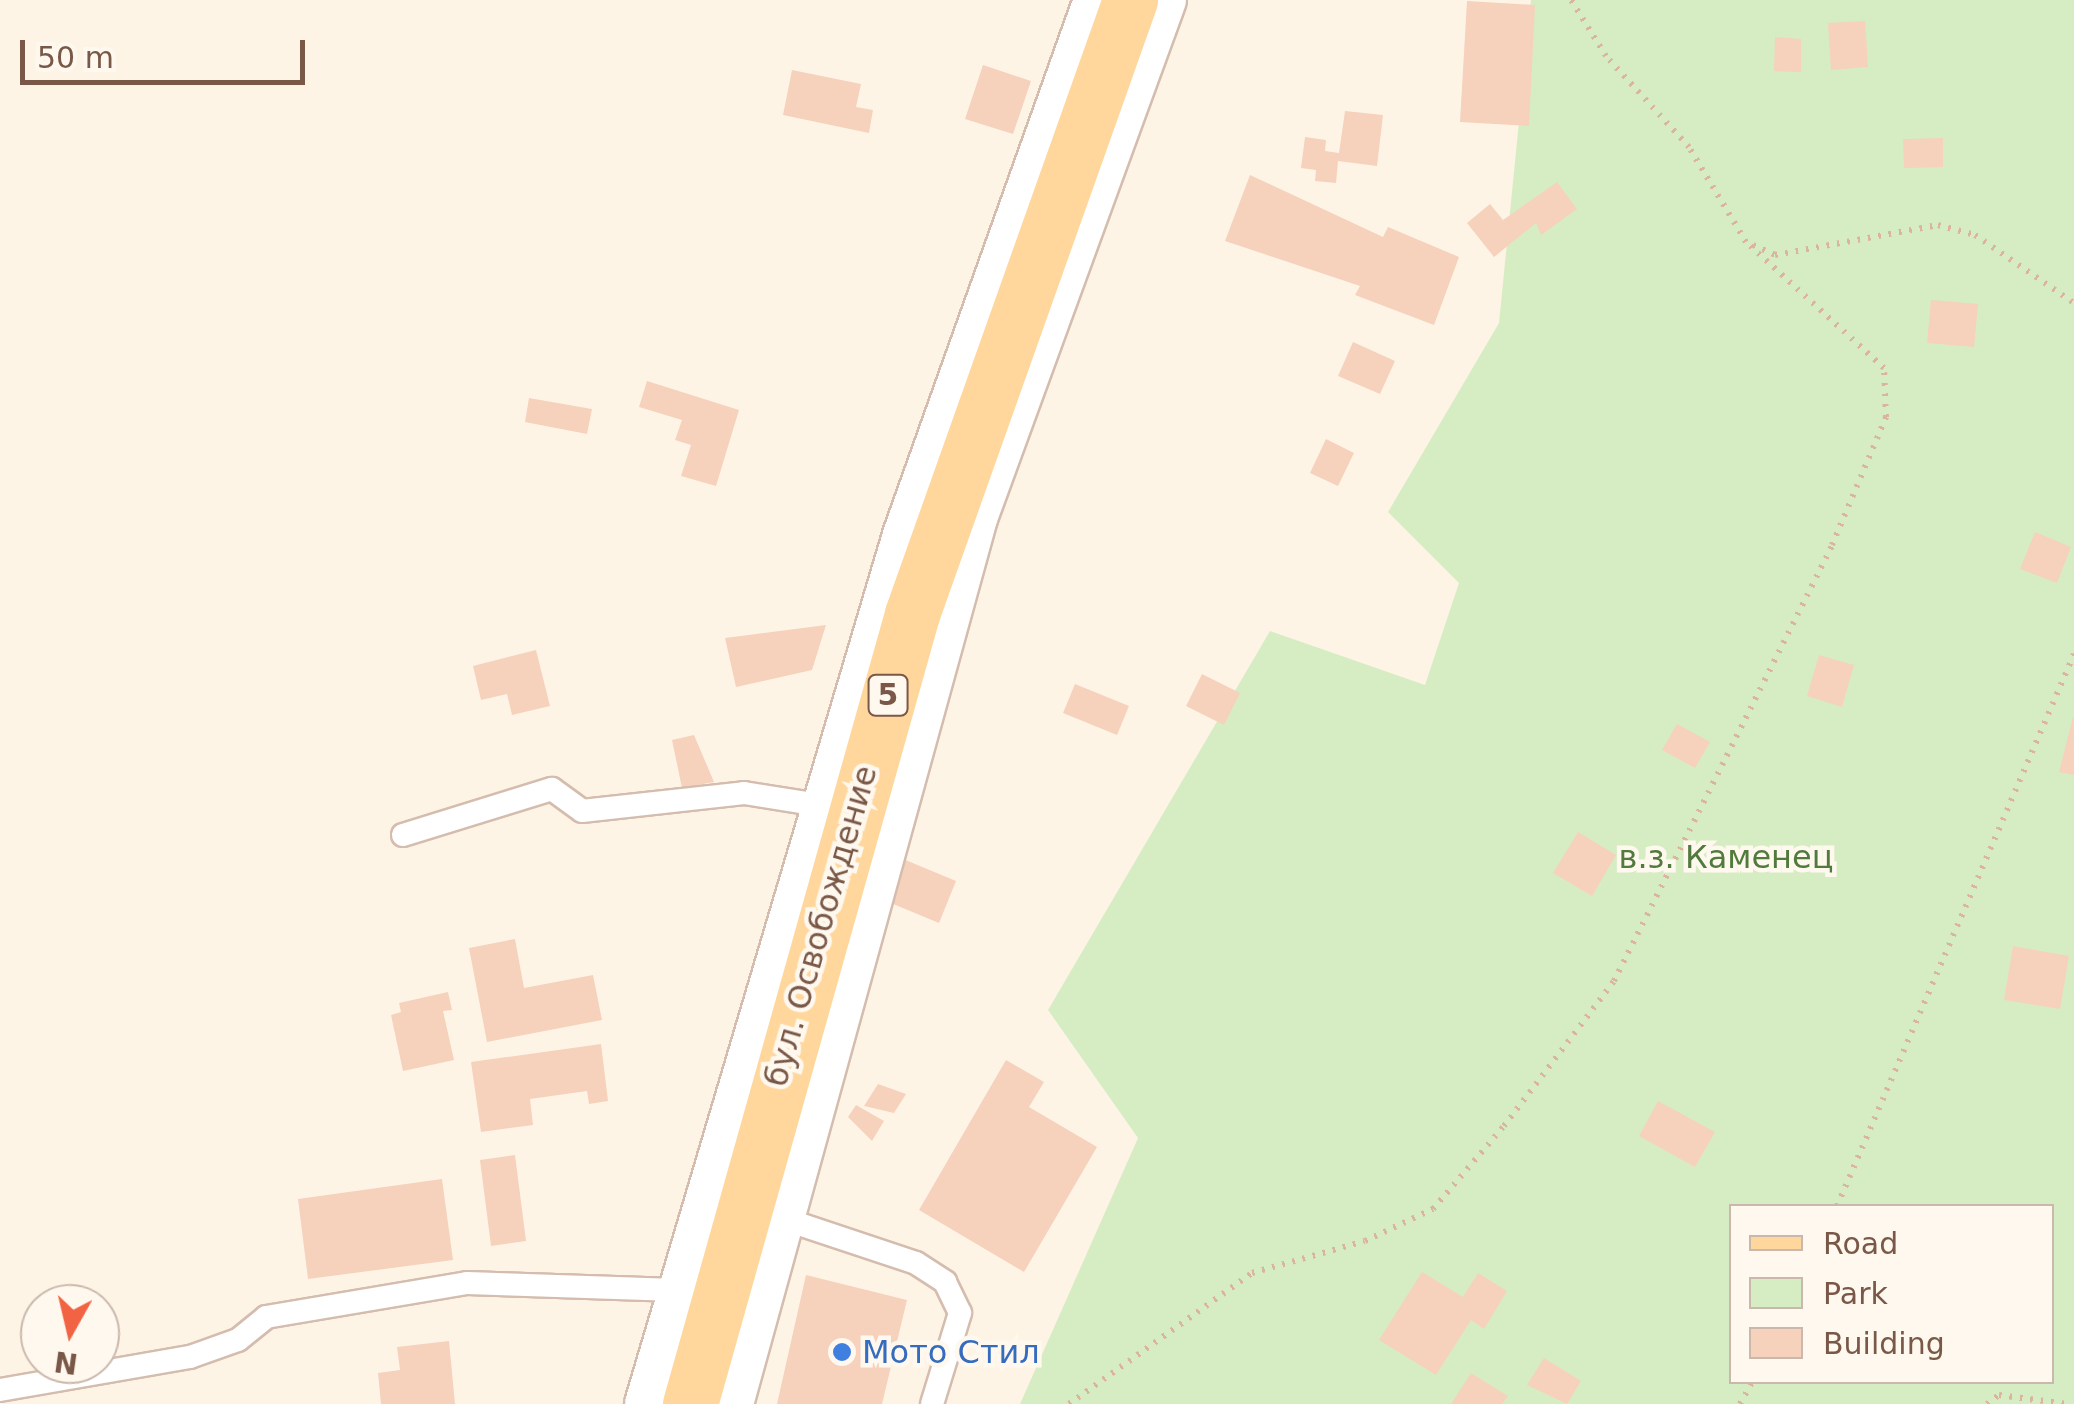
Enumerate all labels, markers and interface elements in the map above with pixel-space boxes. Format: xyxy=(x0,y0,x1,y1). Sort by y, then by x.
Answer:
scale bar xyxy=(25,20,310,82)
text: 50 m xyxy=(37,40,114,75)
road number: 5 xyxy=(866,670,910,720)
street label: бул. Освобождение xyxy=(757,761,885,1091)
park label: в.з. Каменец xyxy=(1619,838,1833,876)
legend xyxy=(1729,1204,2054,1384)
text: Road xyxy=(1823,1226,1898,1261)
text: Park xyxy=(1823,1276,1888,1311)
north arrow xyxy=(20,1284,120,1384)
text: Building xyxy=(1823,1326,1945,1361)
place label: Мото Стил xyxy=(862,1333,1040,1371)
marker: Мото Стил xyxy=(831,1341,853,1363)
text: N xyxy=(52,1344,80,1380)

